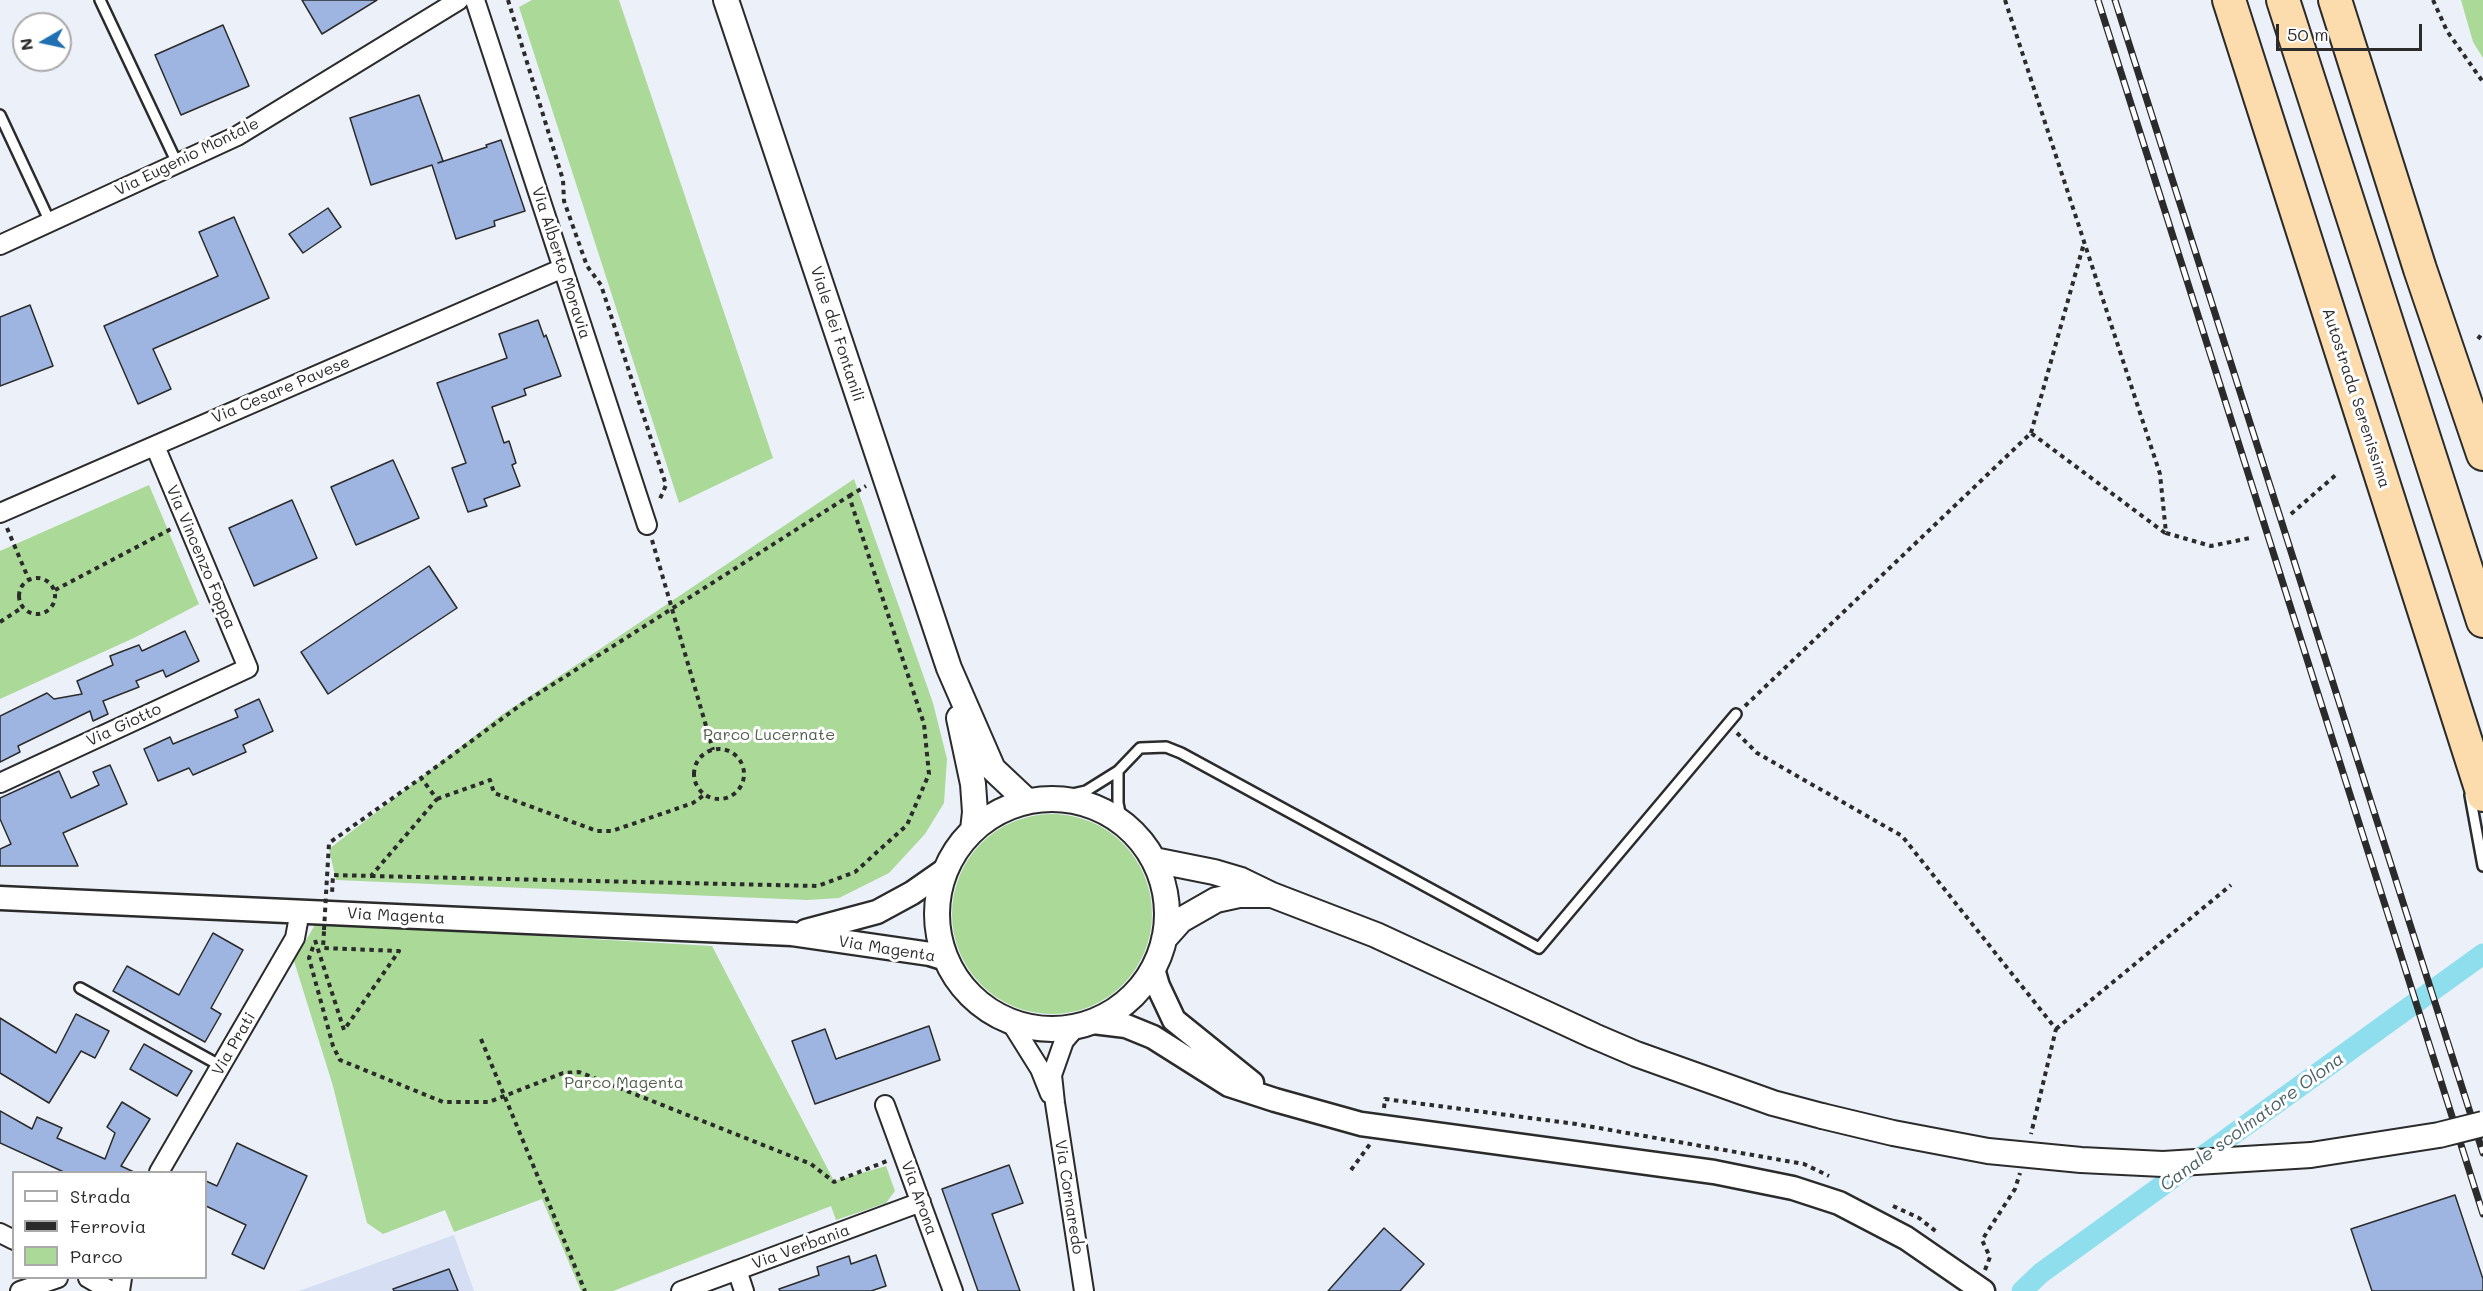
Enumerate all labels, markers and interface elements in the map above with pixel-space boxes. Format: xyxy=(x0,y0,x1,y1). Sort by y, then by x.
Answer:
north arrow xyxy=(12,12,72,72)
scale bar xyxy=(2279,12,2424,50)
text: 50 m xyxy=(2287,22,2329,46)
text: N xyxy=(14,37,37,52)
street label: Via Eugenio Montale xyxy=(112,114,262,200)
street label: Via Alberto Moravia xyxy=(527,185,595,341)
street label: Viale dei Fontanili xyxy=(806,264,868,404)
street label: Autostrada Serenissima xyxy=(2318,306,2394,490)
street label: Via Cesare Pavese xyxy=(209,352,353,428)
street label: Via Vincenzo Foppa xyxy=(162,482,240,632)
street label: Via Giotto xyxy=(84,699,164,751)
park label: Parco Lucernate xyxy=(703,725,835,745)
street label: Via Magenta xyxy=(347,904,445,928)
street label: Via Magenta xyxy=(837,932,937,966)
street label: Via Prati xyxy=(208,1009,260,1079)
water label: Canale scolmatore Olona xyxy=(2156,1048,2348,1196)
park label: Parco Magenta xyxy=(564,1073,684,1093)
street label: Via Cornaredo xyxy=(1050,1138,1088,1256)
street label: Via Arona xyxy=(897,1158,941,1238)
legend xyxy=(12,1171,207,1279)
text: Strada xyxy=(70,1184,131,1208)
text: Ferrovia xyxy=(70,1214,146,1238)
street label: Via Verbania xyxy=(750,1220,852,1274)
text: Parco xyxy=(70,1244,123,1268)

